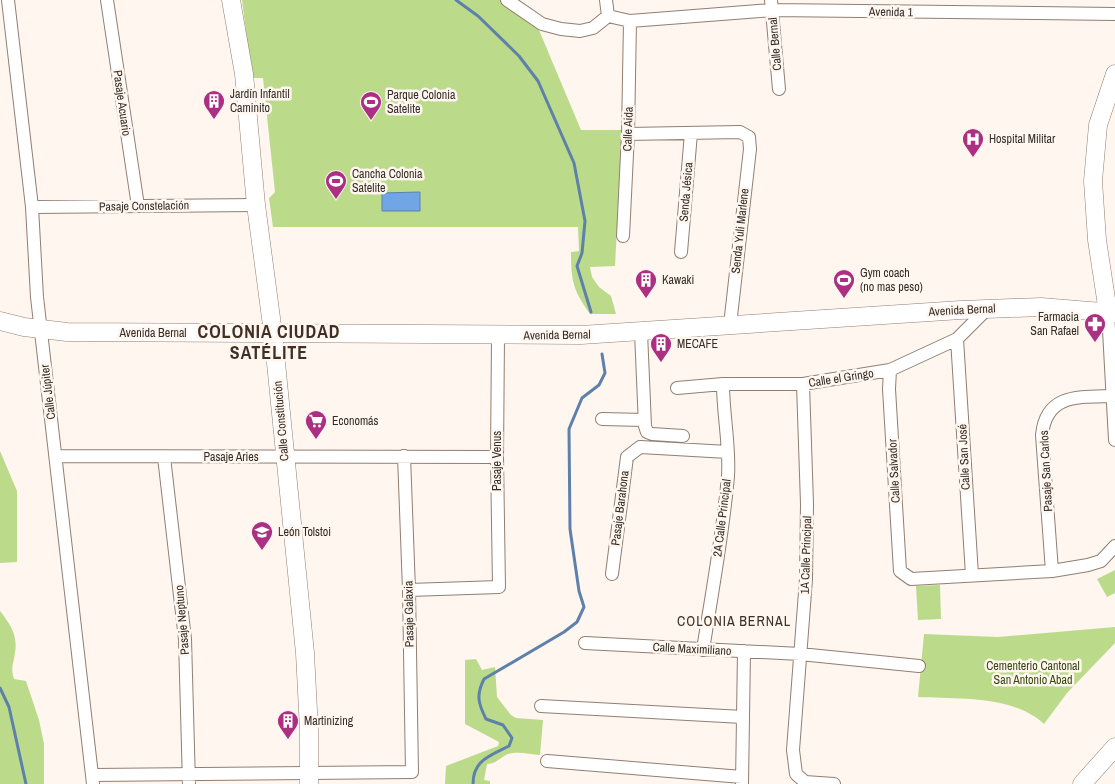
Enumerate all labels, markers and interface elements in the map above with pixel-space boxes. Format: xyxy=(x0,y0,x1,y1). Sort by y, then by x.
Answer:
street label: Avenida 1 xyxy=(868,4,914,20)
street label: Calle Bernal xyxy=(765,17,785,71)
street label: Pasaje Acuario xyxy=(109,69,135,137)
place label: Jardín Infantil Caminito xyxy=(230,86,290,116)
place label: Parque Colonia Satelite xyxy=(387,87,456,117)
building icon: Jardín Infantil Caminito xyxy=(202,89,226,120)
sports icon: Parque Colonia Satelite xyxy=(359,90,383,121)
street label: Calle Aida xyxy=(619,106,637,152)
hospital icon: Hospital Militar xyxy=(961,127,985,158)
place label: Hospital Militar xyxy=(989,131,1056,147)
street label: Senda Jésica xyxy=(675,161,697,222)
place label: Cancha Colonia Satelite xyxy=(352,166,423,196)
sports icon: Cancha Colonia Satelite xyxy=(324,169,348,200)
street label: Senda Yuli Marlene xyxy=(728,188,752,274)
street label: Pasaje Constelación xyxy=(99,197,189,215)
place label: Gym coach (no mas peso) xyxy=(860,265,923,295)
building icon: Kawaki xyxy=(634,268,658,299)
sports icon: Gym coach (no mas peso) xyxy=(832,268,856,299)
place label: Kawaki xyxy=(662,272,694,288)
street label: Avenida Bernal xyxy=(927,300,996,320)
place label: Farmacia San Rafael xyxy=(1030,309,1080,339)
pharmacy icon: Farmacia San Rafael xyxy=(1083,312,1107,343)
district label: COLONIA CIUDAD SATÉLITE xyxy=(197,319,341,365)
street label: Avenida Bernal xyxy=(118,325,187,341)
street label: Avenida Bernal xyxy=(522,326,591,344)
building icon: MECAFE xyxy=(649,332,673,363)
place label: MECAFE xyxy=(677,336,718,352)
street label: Calle Júpiter xyxy=(37,363,59,420)
street label: Calle el Gringo xyxy=(807,365,875,391)
street label: Calle Constitución xyxy=(270,380,292,462)
supermarket icon: Economás xyxy=(304,409,328,440)
place label: Economás xyxy=(332,413,379,429)
street label: Calle San José xyxy=(954,424,974,490)
street label: Pasaje San Carlos xyxy=(1036,430,1056,512)
street label: Pasaje Venus xyxy=(489,431,505,491)
street label: Calle Salvador xyxy=(884,438,904,503)
street label: Pasaje Aries xyxy=(203,449,259,465)
street label: Pasaje Barahona xyxy=(607,469,633,546)
street label: 2A Calle Principal xyxy=(709,478,735,558)
street label: 1A Calle Principal xyxy=(797,516,815,594)
school or university icon: León Tolstoi xyxy=(250,520,274,551)
place label: León Tolstoi xyxy=(278,524,331,540)
street label: Pasaje Galaxia xyxy=(400,580,418,648)
street label: Pasaje Neptuno xyxy=(171,584,193,656)
district label: COLONIA BERNAL xyxy=(677,612,791,630)
street label: Calle Maximiliano xyxy=(652,639,732,659)
park label: Cementerio Cantonal San Antonio Abad xyxy=(986,658,1080,688)
building icon: Martinizing xyxy=(276,709,300,740)
place label: Martinizing xyxy=(304,713,354,729)

